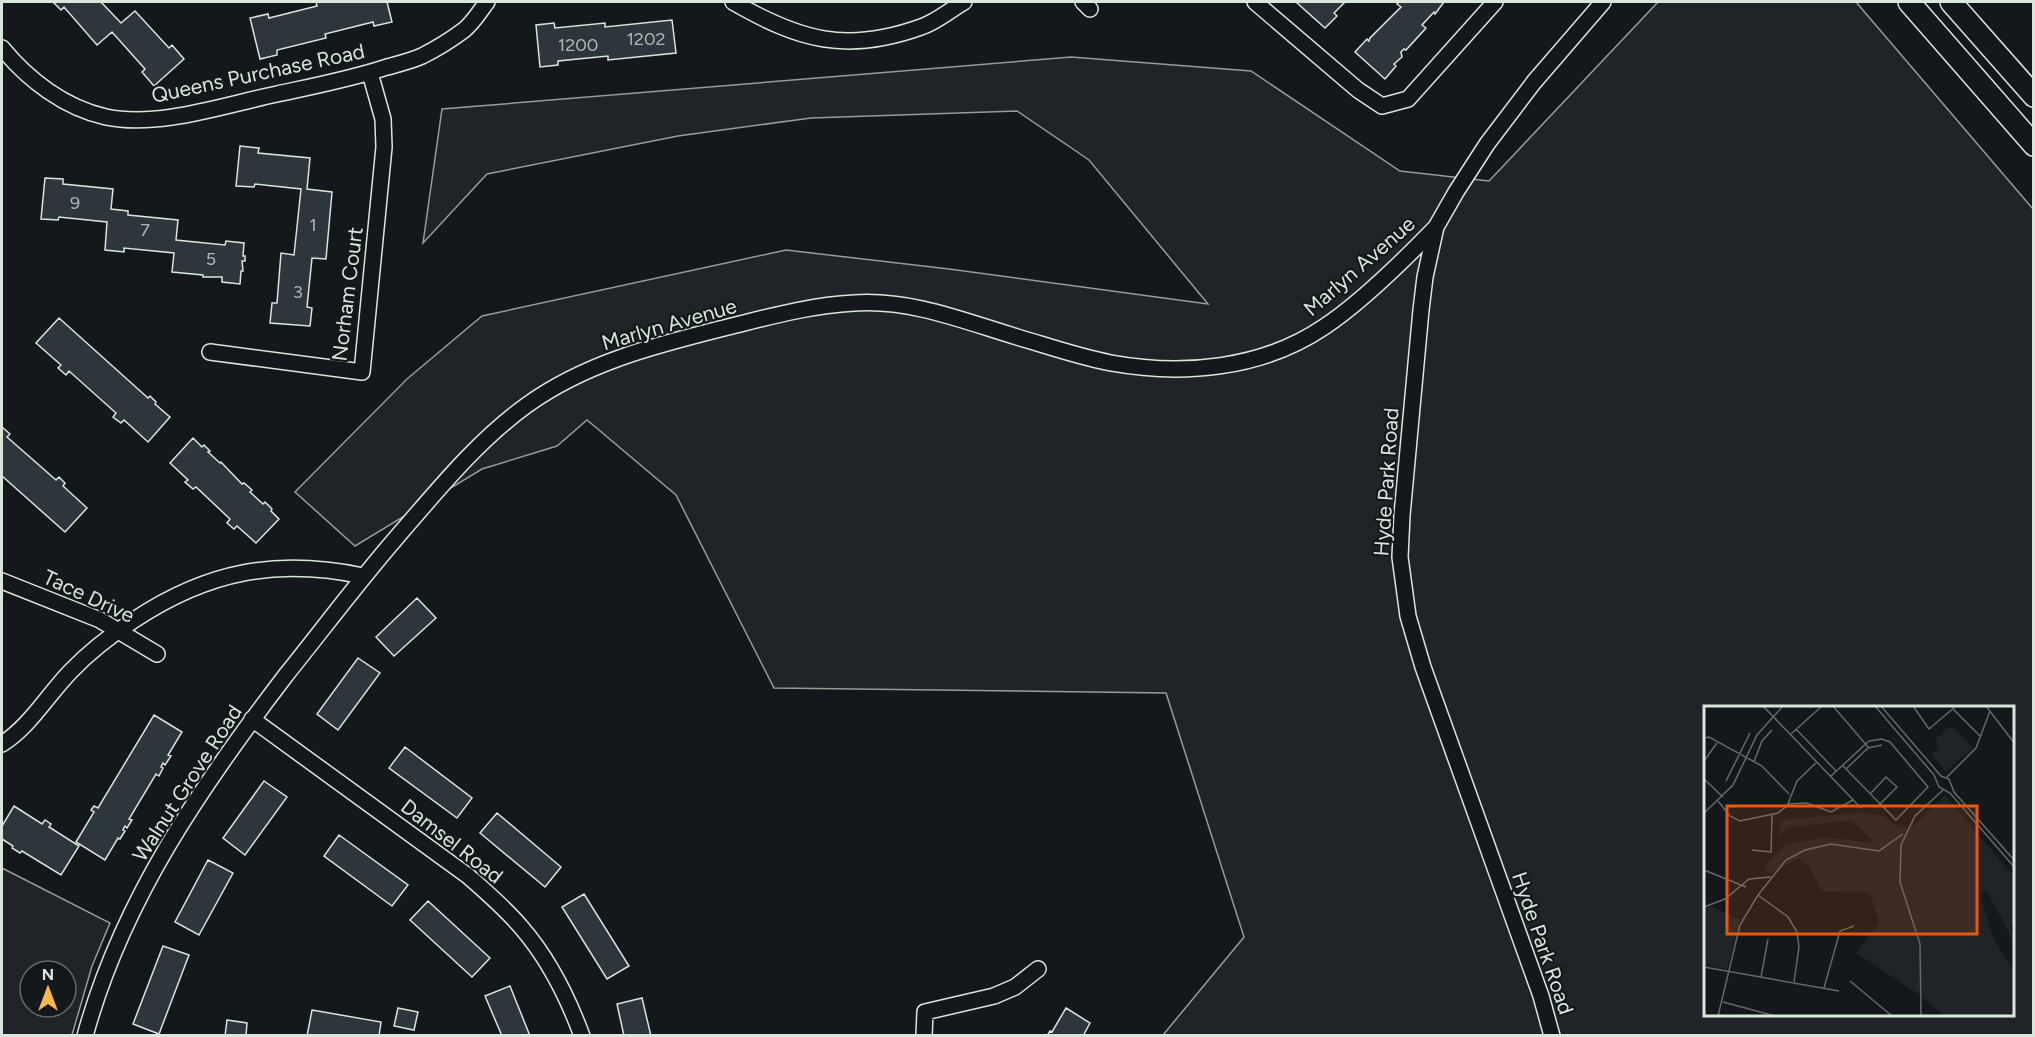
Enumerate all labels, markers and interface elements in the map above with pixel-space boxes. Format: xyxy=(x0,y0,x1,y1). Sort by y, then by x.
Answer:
house number: 1202 xyxy=(626,28,666,50)
house number: 1200 xyxy=(558,34,598,56)
street label: Queens Purchase Road xyxy=(149,38,367,108)
house number: 9 xyxy=(70,192,80,214)
street label: Marlyn Avenue xyxy=(1298,211,1420,321)
house number: 1 xyxy=(309,214,317,236)
house number: 7 xyxy=(140,219,150,241)
street label: Norham Court xyxy=(326,225,368,363)
house number: 5 xyxy=(206,248,216,270)
house number: 3 xyxy=(293,281,303,303)
street label: Marlyn Avenue xyxy=(599,293,739,355)
street label: Hyde Park Road xyxy=(1368,407,1404,557)
street label: Tace Drive xyxy=(39,564,139,628)
street label: Walnut Grove Road xyxy=(127,700,247,866)
inset map xyxy=(1704,706,2014,1016)
street label: Damsel Road xyxy=(396,793,508,889)
street label: Hyde Park Road xyxy=(1507,868,1579,1018)
north arrow xyxy=(18,959,78,1019)
text: N xyxy=(42,965,54,984)

